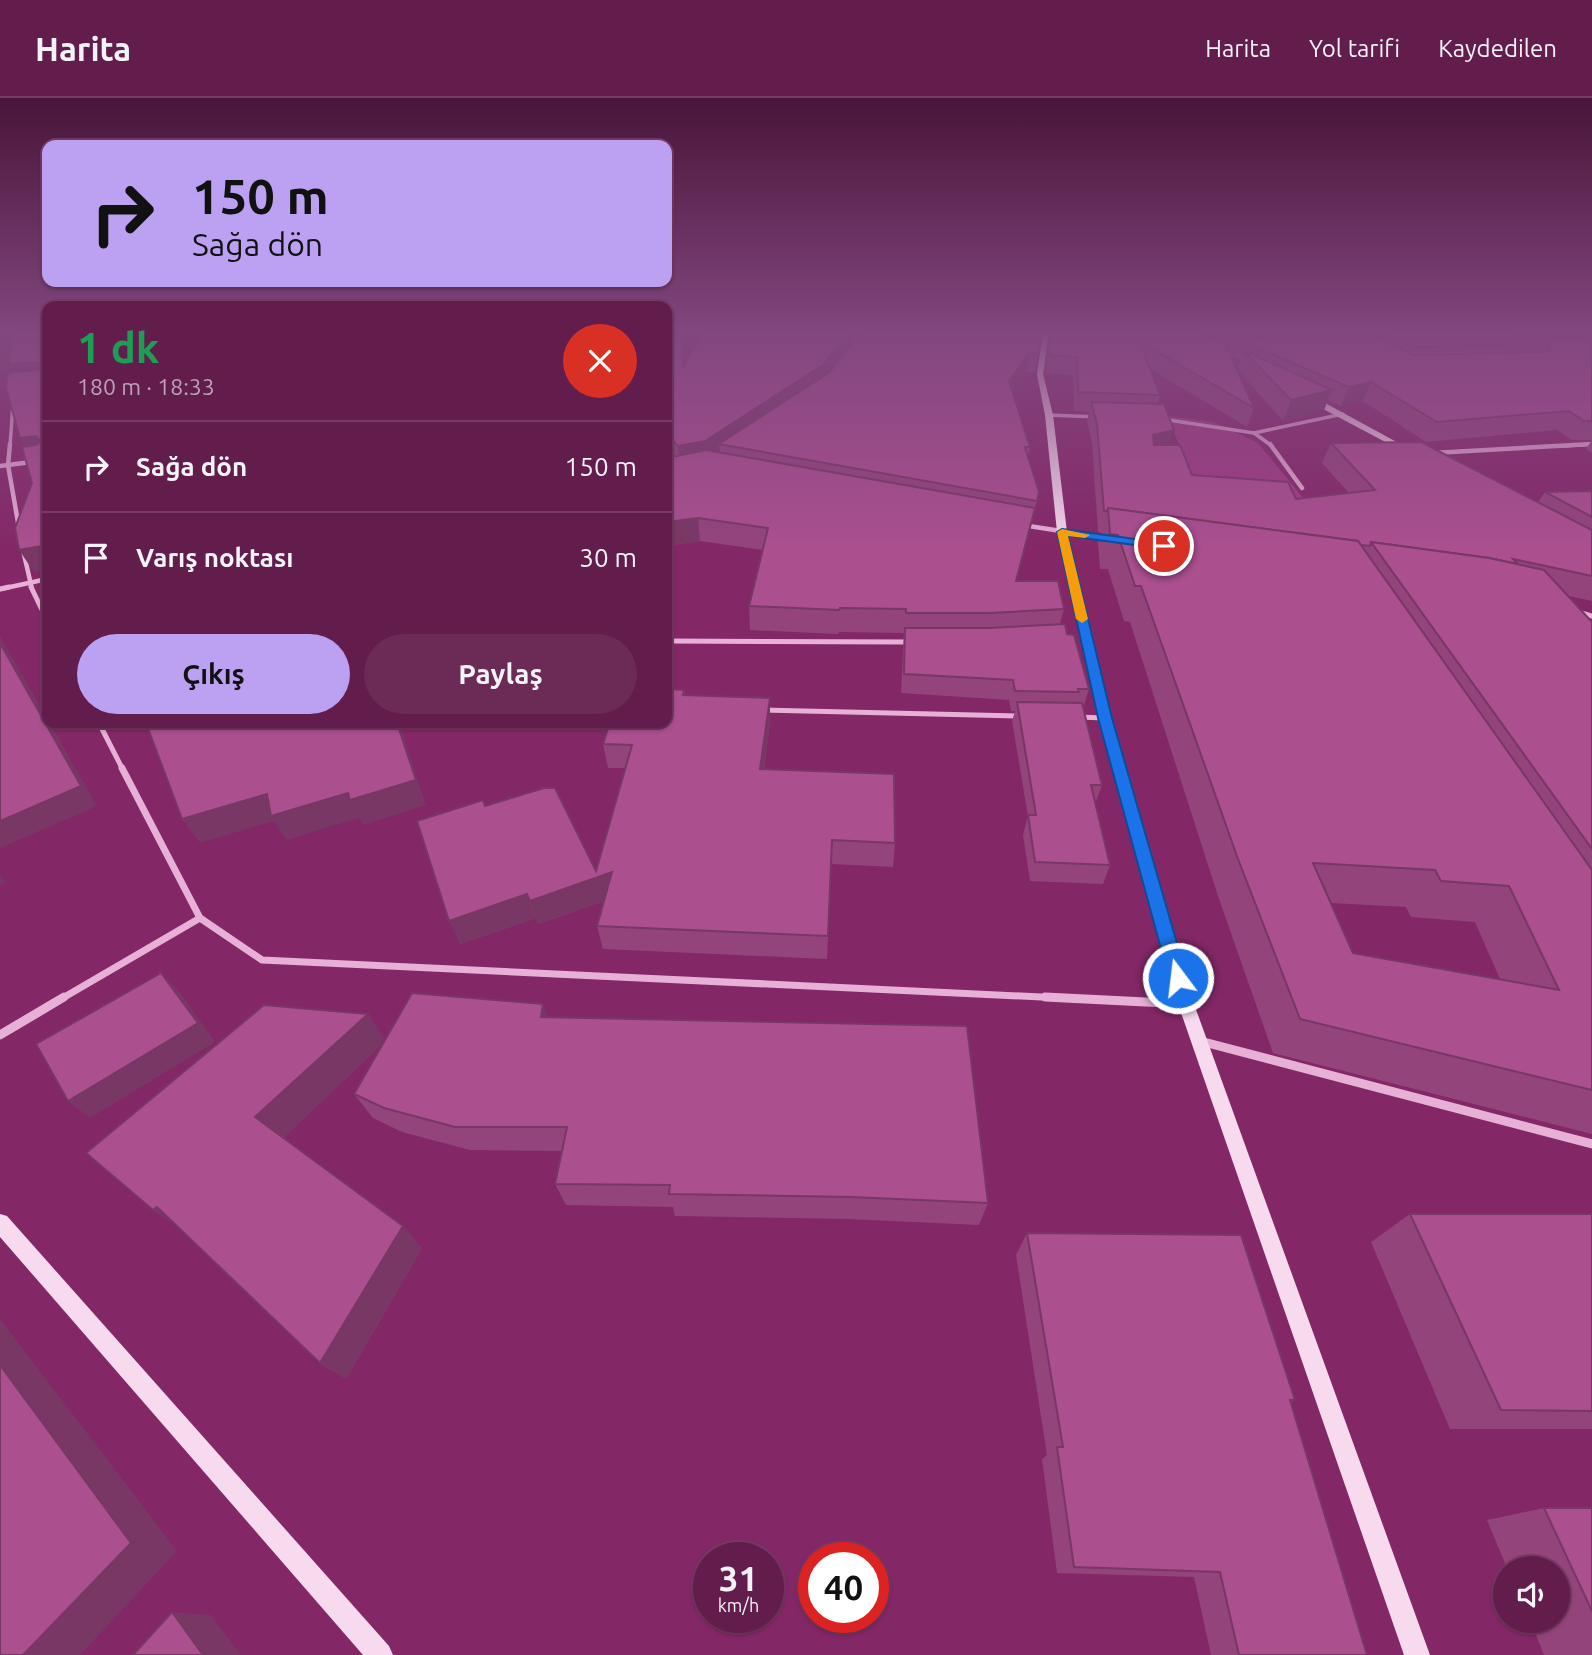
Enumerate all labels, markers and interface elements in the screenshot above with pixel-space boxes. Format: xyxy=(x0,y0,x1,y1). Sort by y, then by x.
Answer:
text: Harita xyxy=(35,30,131,67)
text: Harita xyxy=(1205,35,1271,62)
text: Yol tarifi xyxy=(1309,35,1400,62)
text: Kaydedilen xyxy=(1438,35,1557,62)
icon: right xyxy=(77,168,168,259)
text: 150 m xyxy=(192,168,329,223)
text: Sağa dön xyxy=(192,226,323,262)
text: 1 dk xyxy=(77,324,159,371)
button: close xyxy=(563,324,637,398)
text: 180 m · 18:33 xyxy=(77,374,215,399)
icon: right xyxy=(77,448,115,486)
text: Sağa dön xyxy=(136,452,247,481)
text: 150 m xyxy=(565,452,637,481)
pin xyxy=(1134,516,1194,576)
icon: arrive xyxy=(1145,527,1183,565)
icon: arrive xyxy=(77,539,115,577)
text: Varış noktası xyxy=(136,543,293,572)
text: 30 m xyxy=(579,543,637,572)
button: Çıkış xyxy=(77,634,350,714)
button: Paylaş xyxy=(364,634,637,714)
position arrow xyxy=(1141,941,1215,1015)
speed limit sign: 40 xyxy=(798,1542,889,1633)
map controls xyxy=(1493,1556,1570,1633)
button: sound xyxy=(1493,1556,1570,1633)
text: 31 xyxy=(719,1558,758,1598)
text: km/h xyxy=(718,1595,759,1615)

